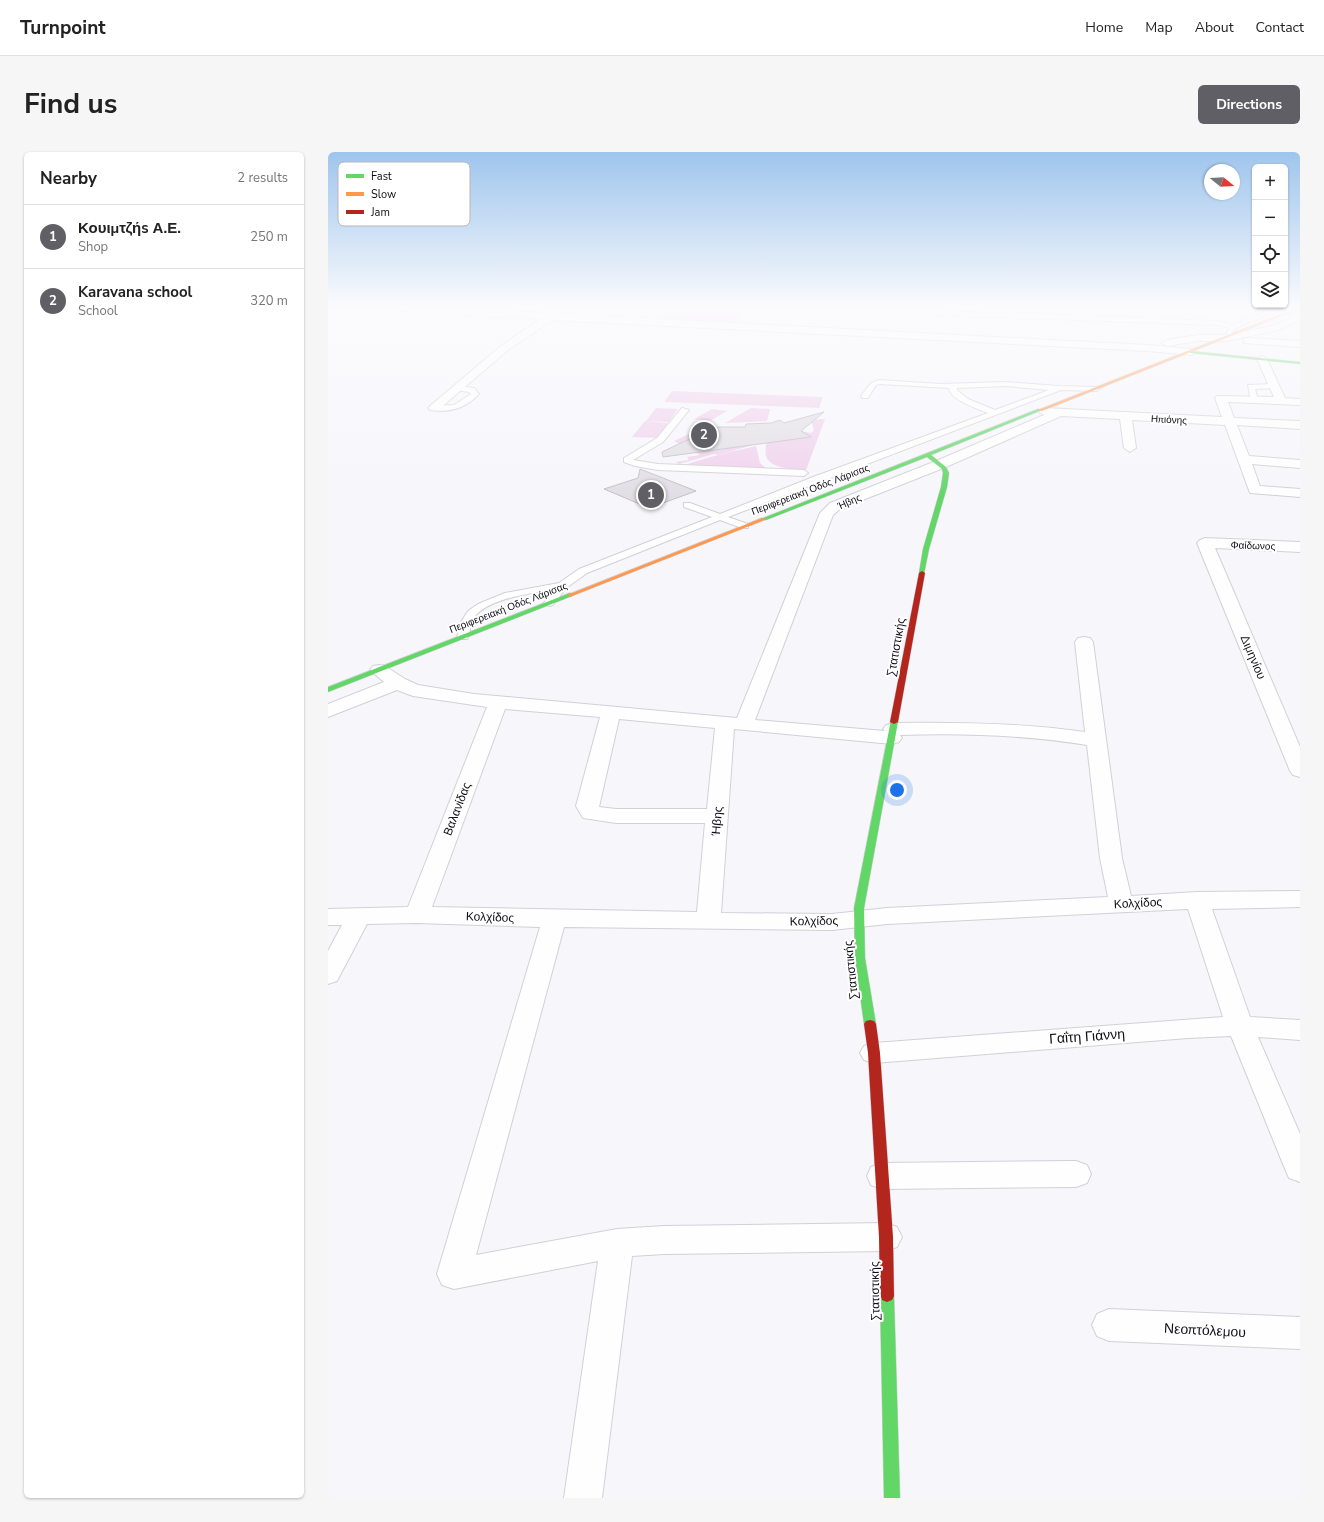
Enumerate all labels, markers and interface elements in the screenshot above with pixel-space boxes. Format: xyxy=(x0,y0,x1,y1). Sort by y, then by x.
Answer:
text: Turnpoint xyxy=(20,15,106,41)
text: Home xyxy=(1085,18,1123,37)
text: Map xyxy=(1145,18,1173,37)
text: About xyxy=(1195,18,1234,37)
text: Contact xyxy=(1256,18,1304,37)
text: Find us xyxy=(24,85,118,123)
button: Directions xyxy=(1198,85,1300,124)
legend xyxy=(338,162,470,226)
north arrow xyxy=(1204,164,1240,200)
map controls xyxy=(1252,164,1288,308)
button: + xyxy=(1252,164,1288,200)
text: Nearby xyxy=(40,167,97,190)
text: 2 results xyxy=(237,169,288,187)
text: Fast xyxy=(371,169,392,184)
text: Slow xyxy=(371,187,396,202)
button: − xyxy=(1252,200,1288,236)
text: Jam xyxy=(370,205,390,220)
text: Κουιμτζήs Α.Ε. xyxy=(78,218,181,238)
text: 1 xyxy=(49,228,57,246)
text: 250 m xyxy=(250,228,288,246)
button: locate xyxy=(1252,236,1288,272)
text: Shop xyxy=(78,238,108,256)
button: layers xyxy=(1252,272,1288,308)
text: Karavana school xyxy=(78,282,192,302)
text: 2 xyxy=(49,292,57,310)
text: 320 m xyxy=(250,292,288,310)
text: School xyxy=(78,302,118,320)
street label: Ηπιόνης xyxy=(1150,412,1188,428)
pin: 2 xyxy=(691,420,717,450)
street label: Περιφερειακή Οδός Λάρισας xyxy=(749,461,871,519)
pin: 1 xyxy=(638,480,664,510)
street label: Ήβης xyxy=(834,490,864,514)
street label: Φαίδωνος xyxy=(1230,538,1276,554)
street label: Περιφερειακή Οδός Λάρισας xyxy=(447,579,569,637)
street label: Στατιστικής xyxy=(883,616,909,678)
street label: Διμηνίου xyxy=(1237,632,1269,682)
street label: Βαλανίδας xyxy=(440,780,475,838)
your location xyxy=(887,780,907,800)
street label: Ήβης xyxy=(708,805,726,837)
street label: Κολχίδος xyxy=(1113,894,1163,912)
street label: Κολχίδος xyxy=(466,908,515,926)
street label: Κολχίδος xyxy=(790,913,839,929)
street label: Στατιστικής xyxy=(840,939,862,1000)
street label: Γαΐτη Γιάννη xyxy=(1048,1024,1126,1049)
street label: Στατιστικής xyxy=(866,1261,884,1321)
street label: Νεοπτόλεμου xyxy=(1164,1319,1246,1342)

